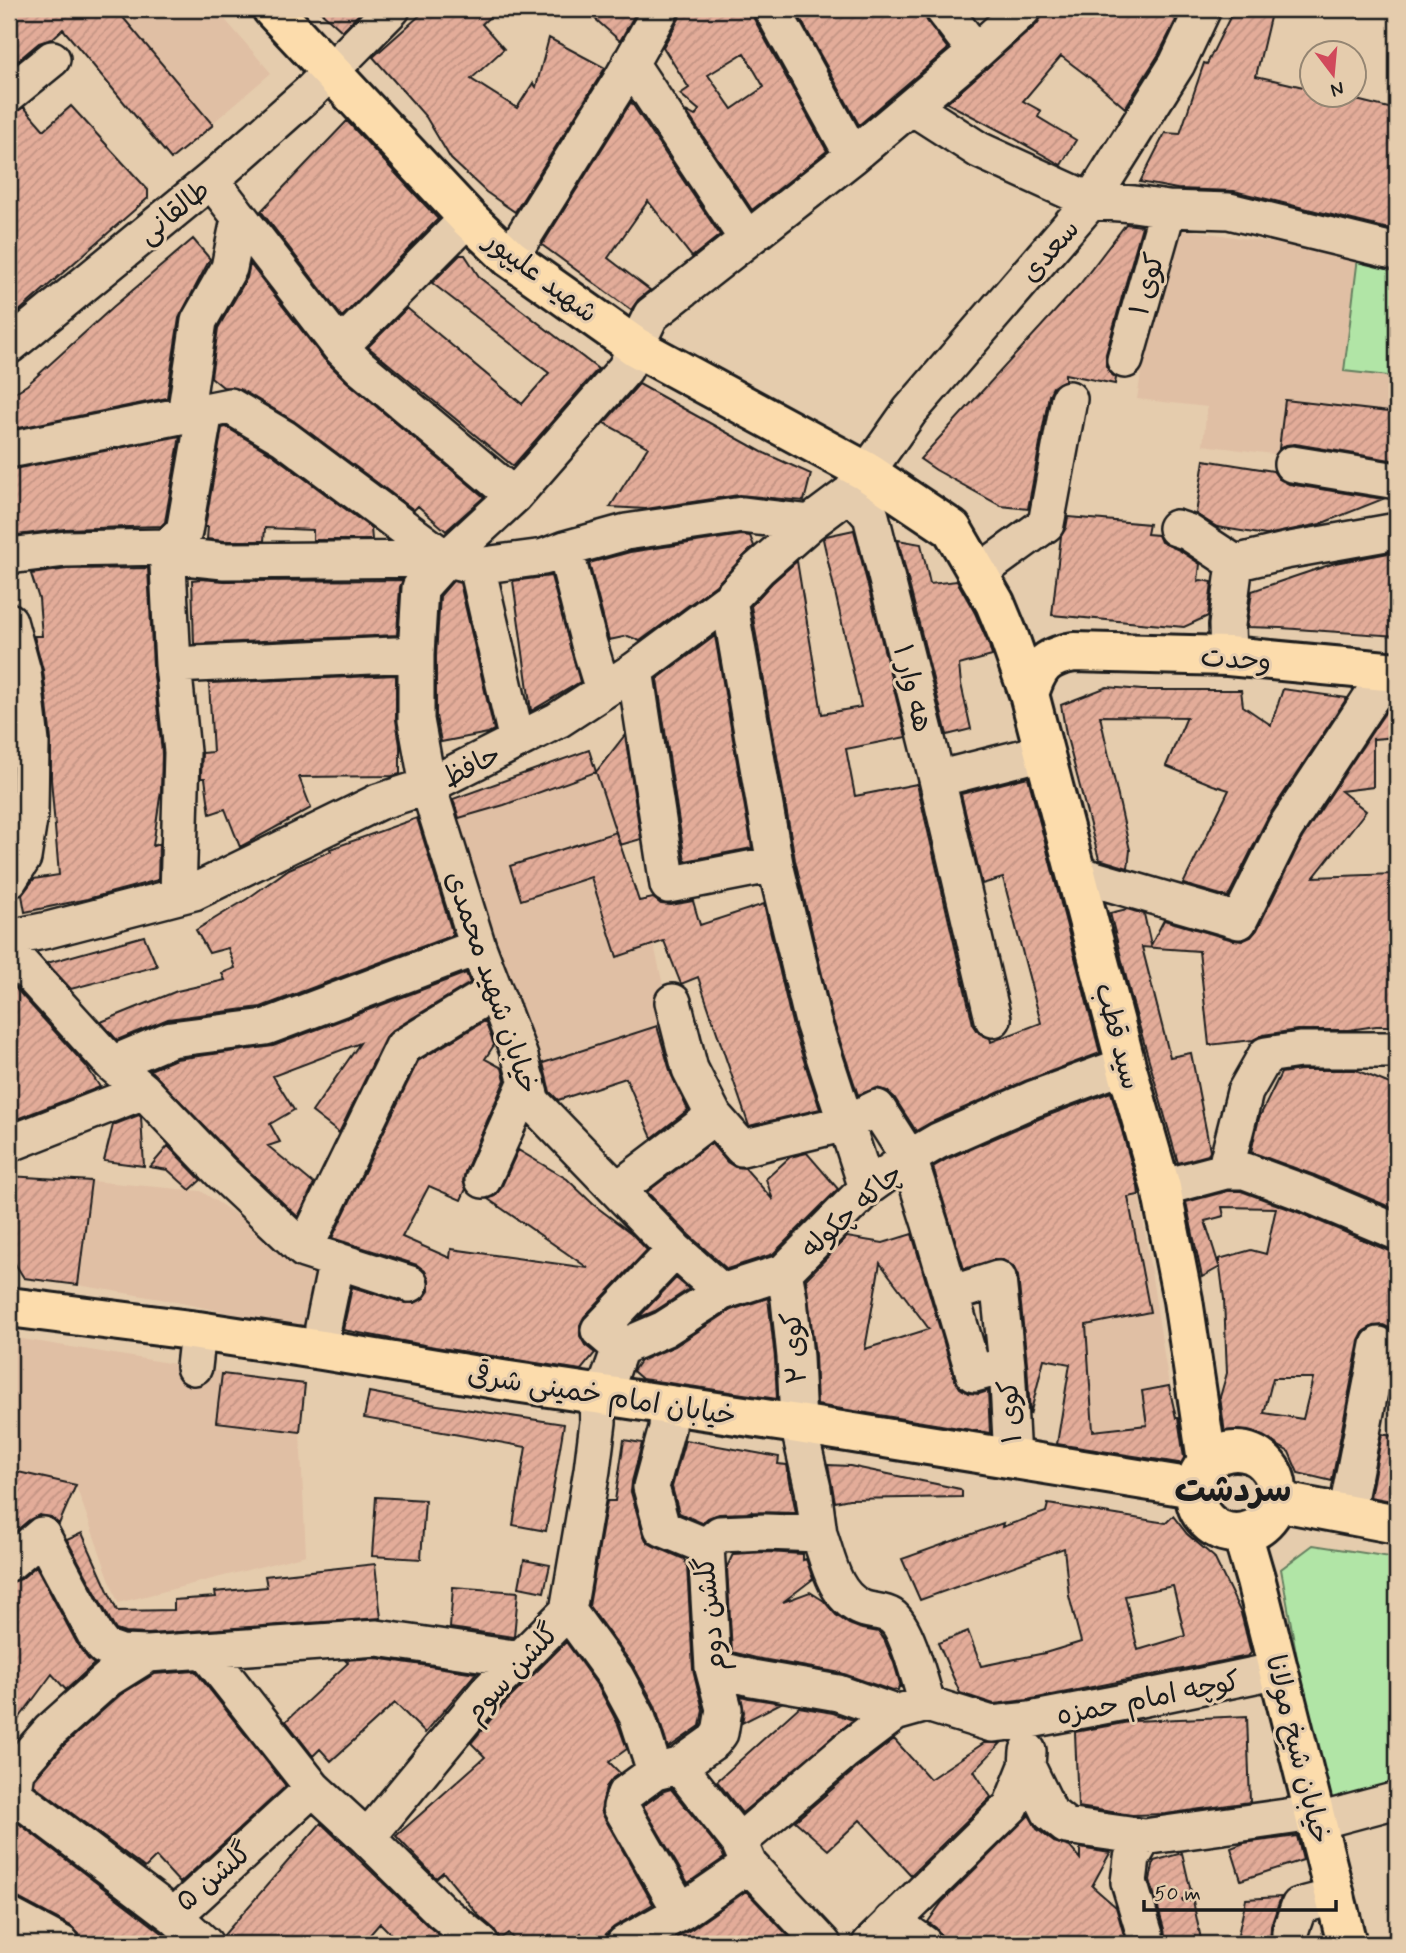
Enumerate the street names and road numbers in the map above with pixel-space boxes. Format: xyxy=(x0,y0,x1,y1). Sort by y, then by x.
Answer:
street label: طالقانی xyxy=(131,172,219,254)
street label: سعدی xyxy=(1013,212,1089,291)
street label: شهید علیپور xyxy=(475,222,605,333)
street label: کوی ۱ xyxy=(1122,249,1175,320)
street label: وحدت xyxy=(1199,640,1273,681)
street label: هه وار ۱ xyxy=(883,641,940,736)
street label: حافظ xyxy=(436,737,508,798)
street label: خیابان شهید محمدی xyxy=(435,866,546,1099)
street label: سید قطب xyxy=(1085,979,1149,1094)
street label: چاکه چکوله xyxy=(794,1156,912,1268)
street label: کوی ۲ xyxy=(774,1310,817,1385)
street label: خیابان امام خمینی شرقی xyxy=(465,1356,739,1437)
street label: کوی ۱ xyxy=(991,1379,1032,1445)
street label: گلشن دوم xyxy=(687,1554,737,1673)
street label: گلشن سوم xyxy=(457,1616,569,1732)
street label: خیابان شیخ مولانا xyxy=(1255,1651,1338,1848)
street label: کوچه امام حمزه xyxy=(1053,1664,1244,1736)
street label: گلشن ۵ xyxy=(168,1835,261,1921)

